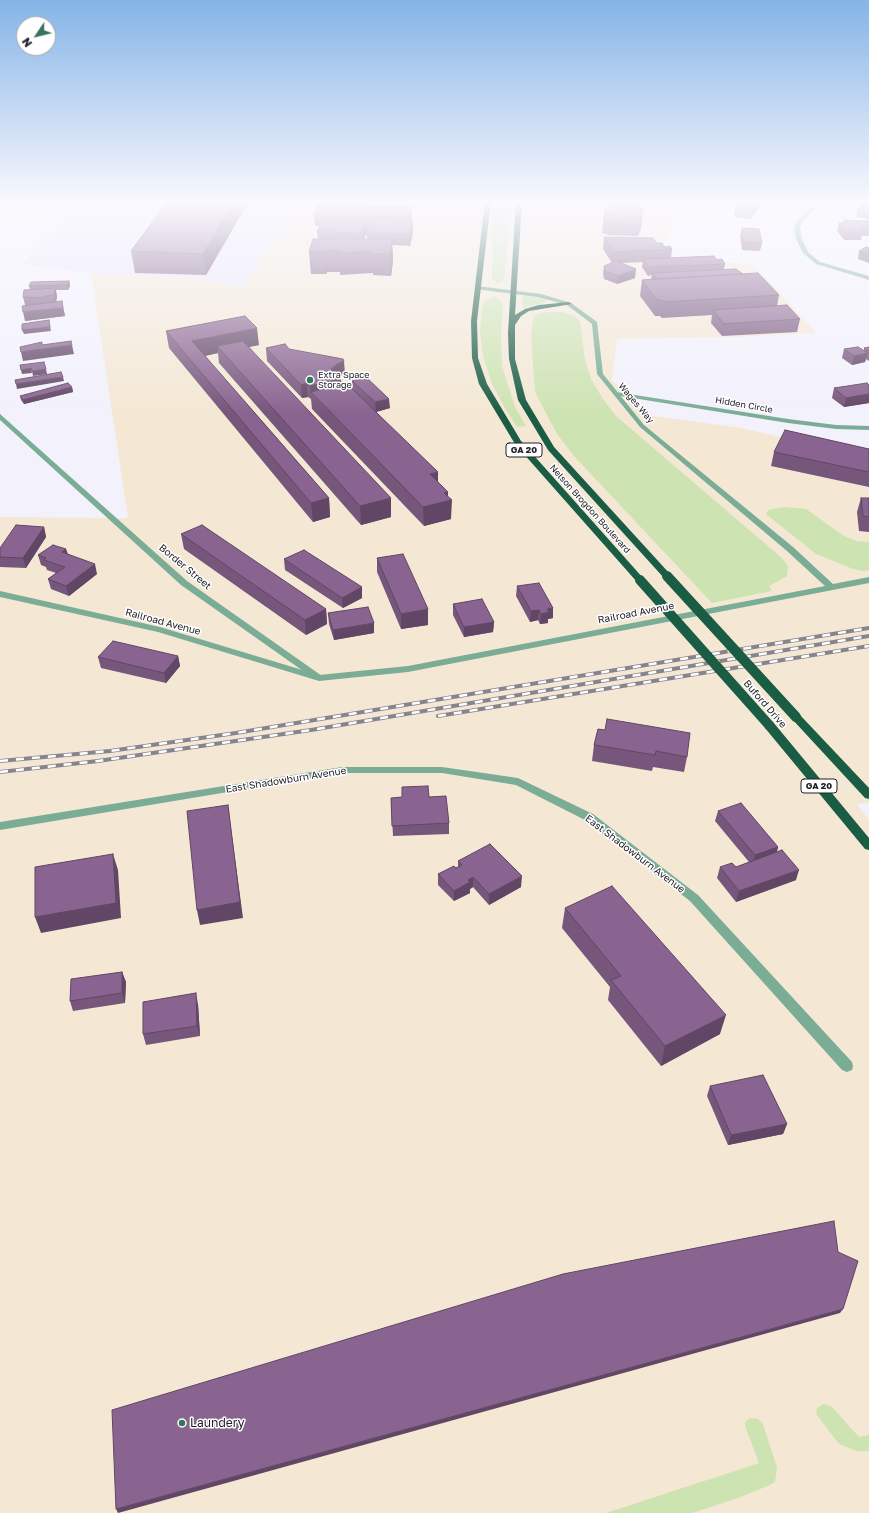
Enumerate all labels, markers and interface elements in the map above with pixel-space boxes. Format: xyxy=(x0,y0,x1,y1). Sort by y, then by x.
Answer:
north arrow xyxy=(16,16,56,56)
text: N xyxy=(19,35,34,50)
place label: Extra Space Storage xyxy=(318,370,369,391)
marker: Extra Space Storage xyxy=(305,375,315,385)
street label: Wages Way xyxy=(616,381,656,425)
street label: Hidden Circle xyxy=(714,395,774,415)
road number: GA 20 xyxy=(506,443,542,457)
street label: Nelson Brogdon Boulevard xyxy=(547,462,633,556)
street label: Border Street xyxy=(156,542,214,592)
street label: Railroad Avenue xyxy=(597,600,675,626)
street label: Railroad Avenue xyxy=(124,606,202,638)
street label: Buford Drive xyxy=(741,678,789,730)
street label: East Shadowburn Avenue xyxy=(225,765,347,795)
road number: GA 20 xyxy=(801,779,837,793)
street label: East Shadowburn Avenue xyxy=(583,813,687,895)
place label: Laundery xyxy=(190,1416,244,1430)
marker: Laundery xyxy=(177,1418,187,1428)

